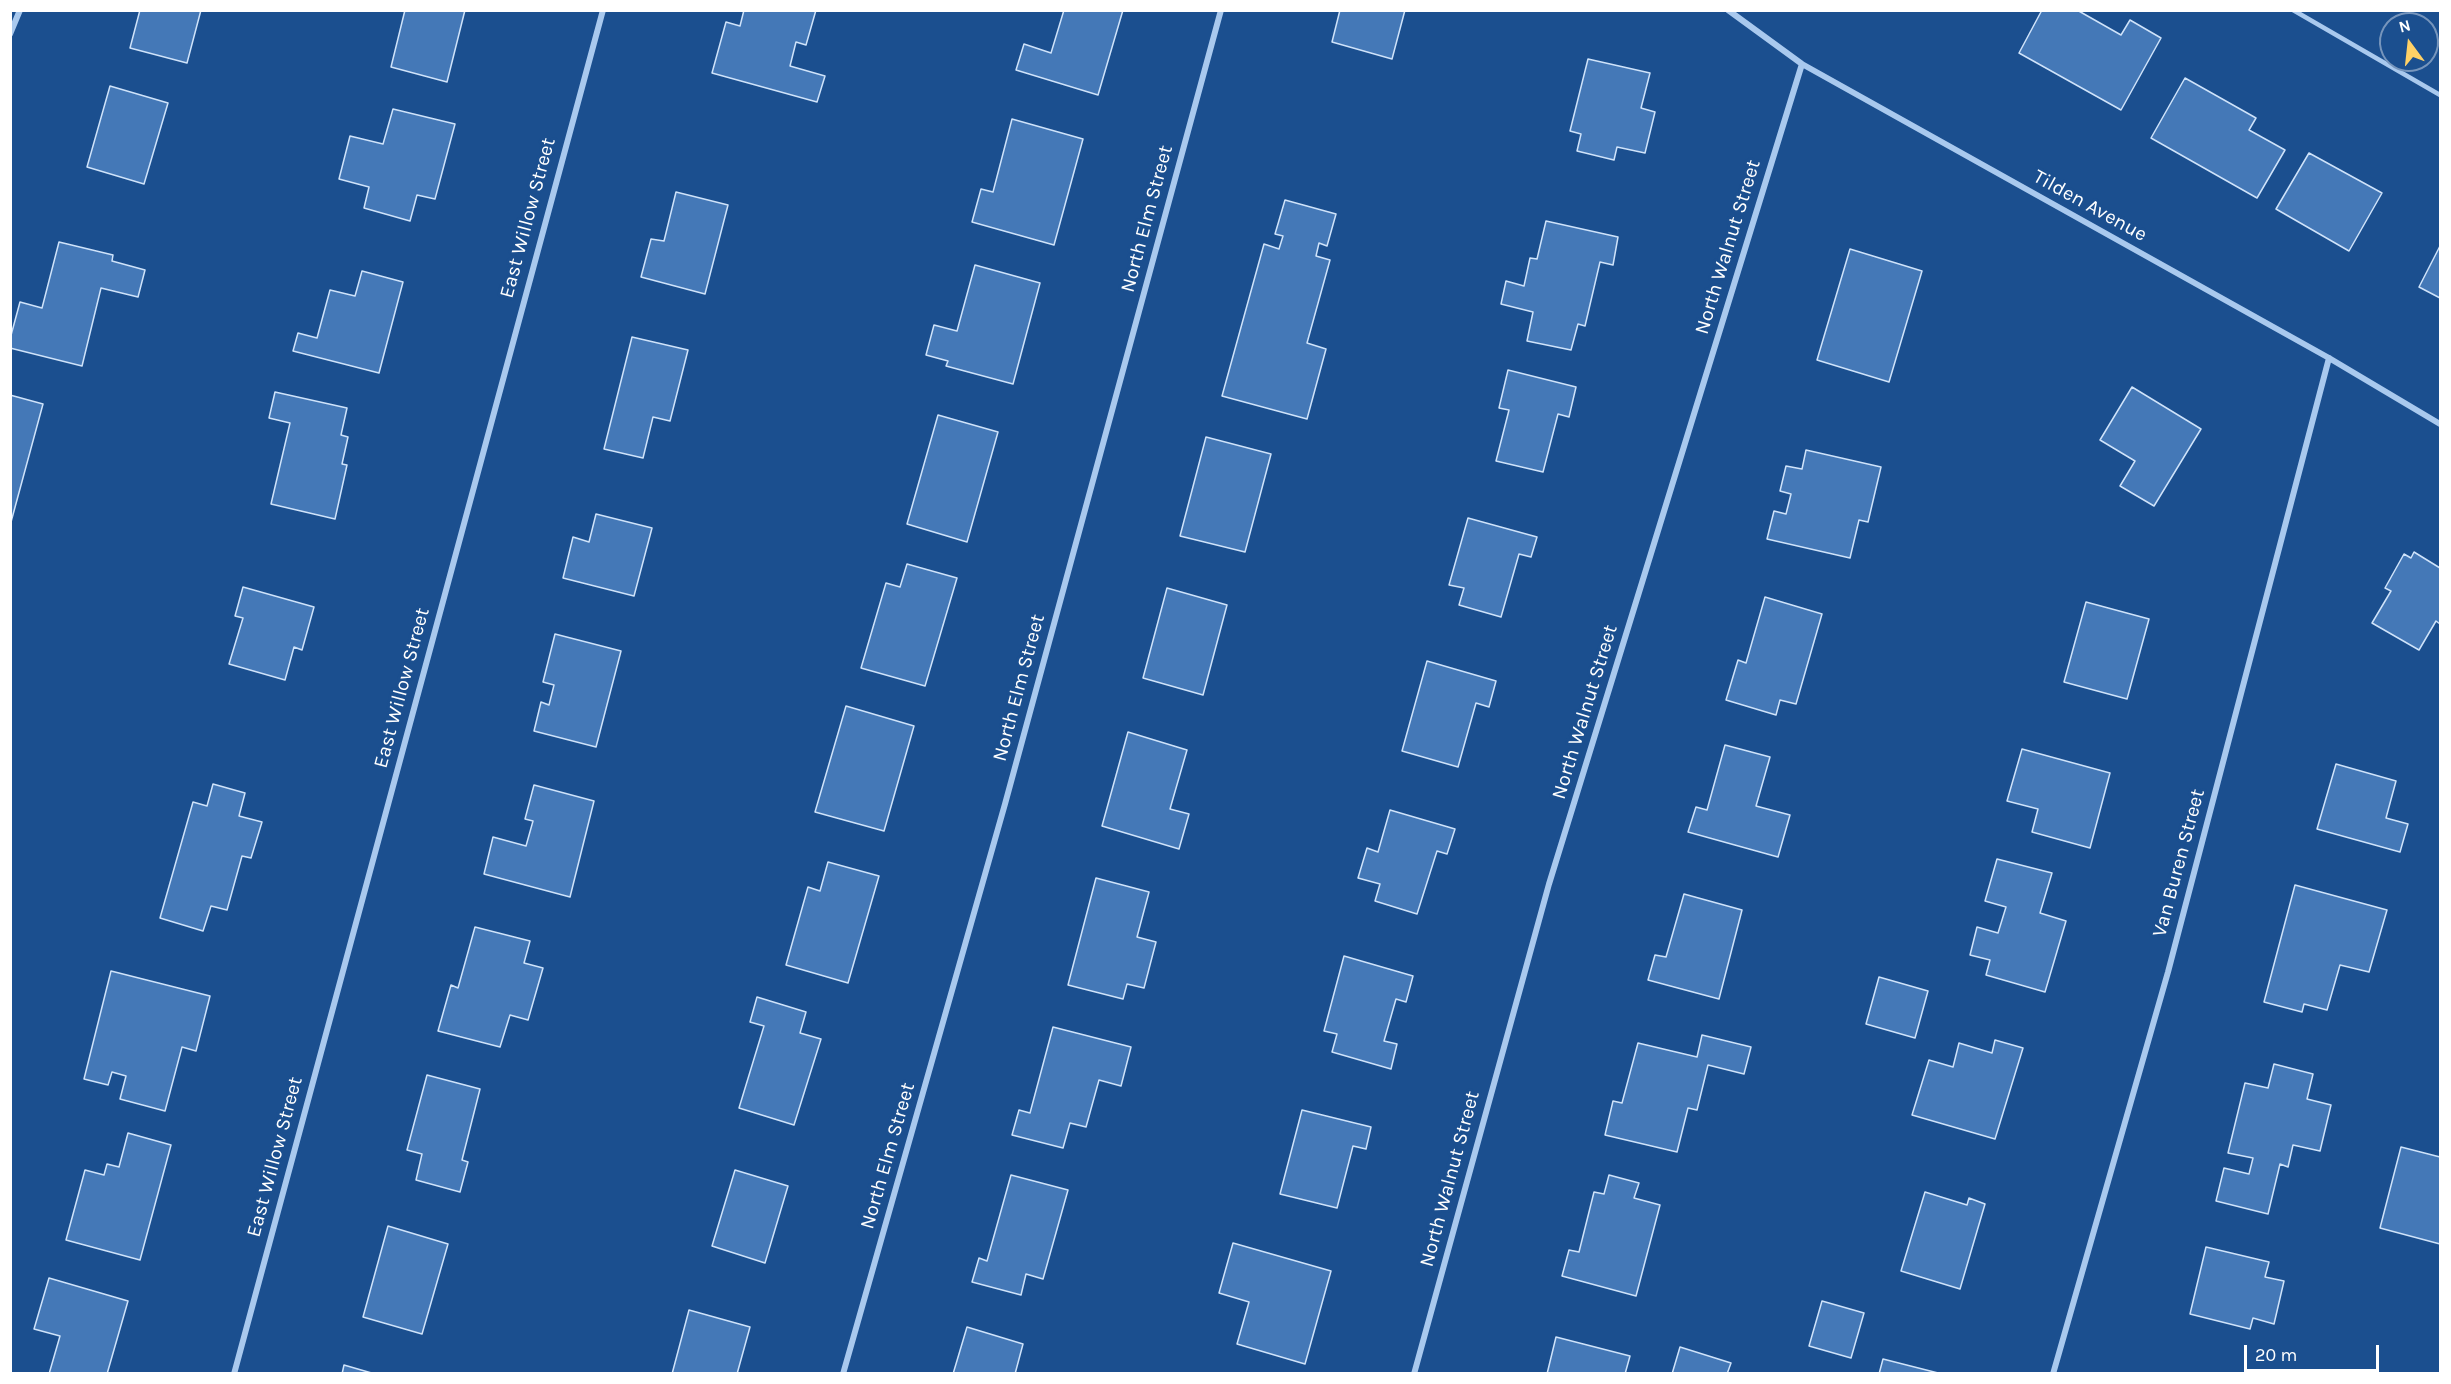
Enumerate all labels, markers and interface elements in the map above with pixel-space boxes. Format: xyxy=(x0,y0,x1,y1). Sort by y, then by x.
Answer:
north arrow xyxy=(2379,12,2439,72)
text: N xyxy=(2397,15,2413,37)
street label: East Willow Street xyxy=(495,135,561,301)
street label: North Elm Street xyxy=(1116,143,1178,295)
street label: North Walnut Street xyxy=(1690,157,1766,337)
street label: Tilden Avenue xyxy=(2029,165,2151,247)
street label: East Willow Street xyxy=(369,605,435,771)
street label: North Elm Street xyxy=(988,612,1050,764)
street label: North Walnut Street xyxy=(1547,622,1623,802)
street label: Van Buren Street xyxy=(2148,786,2210,940)
street label: East Willow Street xyxy=(242,1074,308,1240)
street label: North Elm Street xyxy=(856,1080,920,1232)
street label: North Walnut Street xyxy=(1415,1088,1485,1270)
scale bar xyxy=(2247,1333,2382,1371)
text: 20 m xyxy=(2255,1344,2297,1366)

